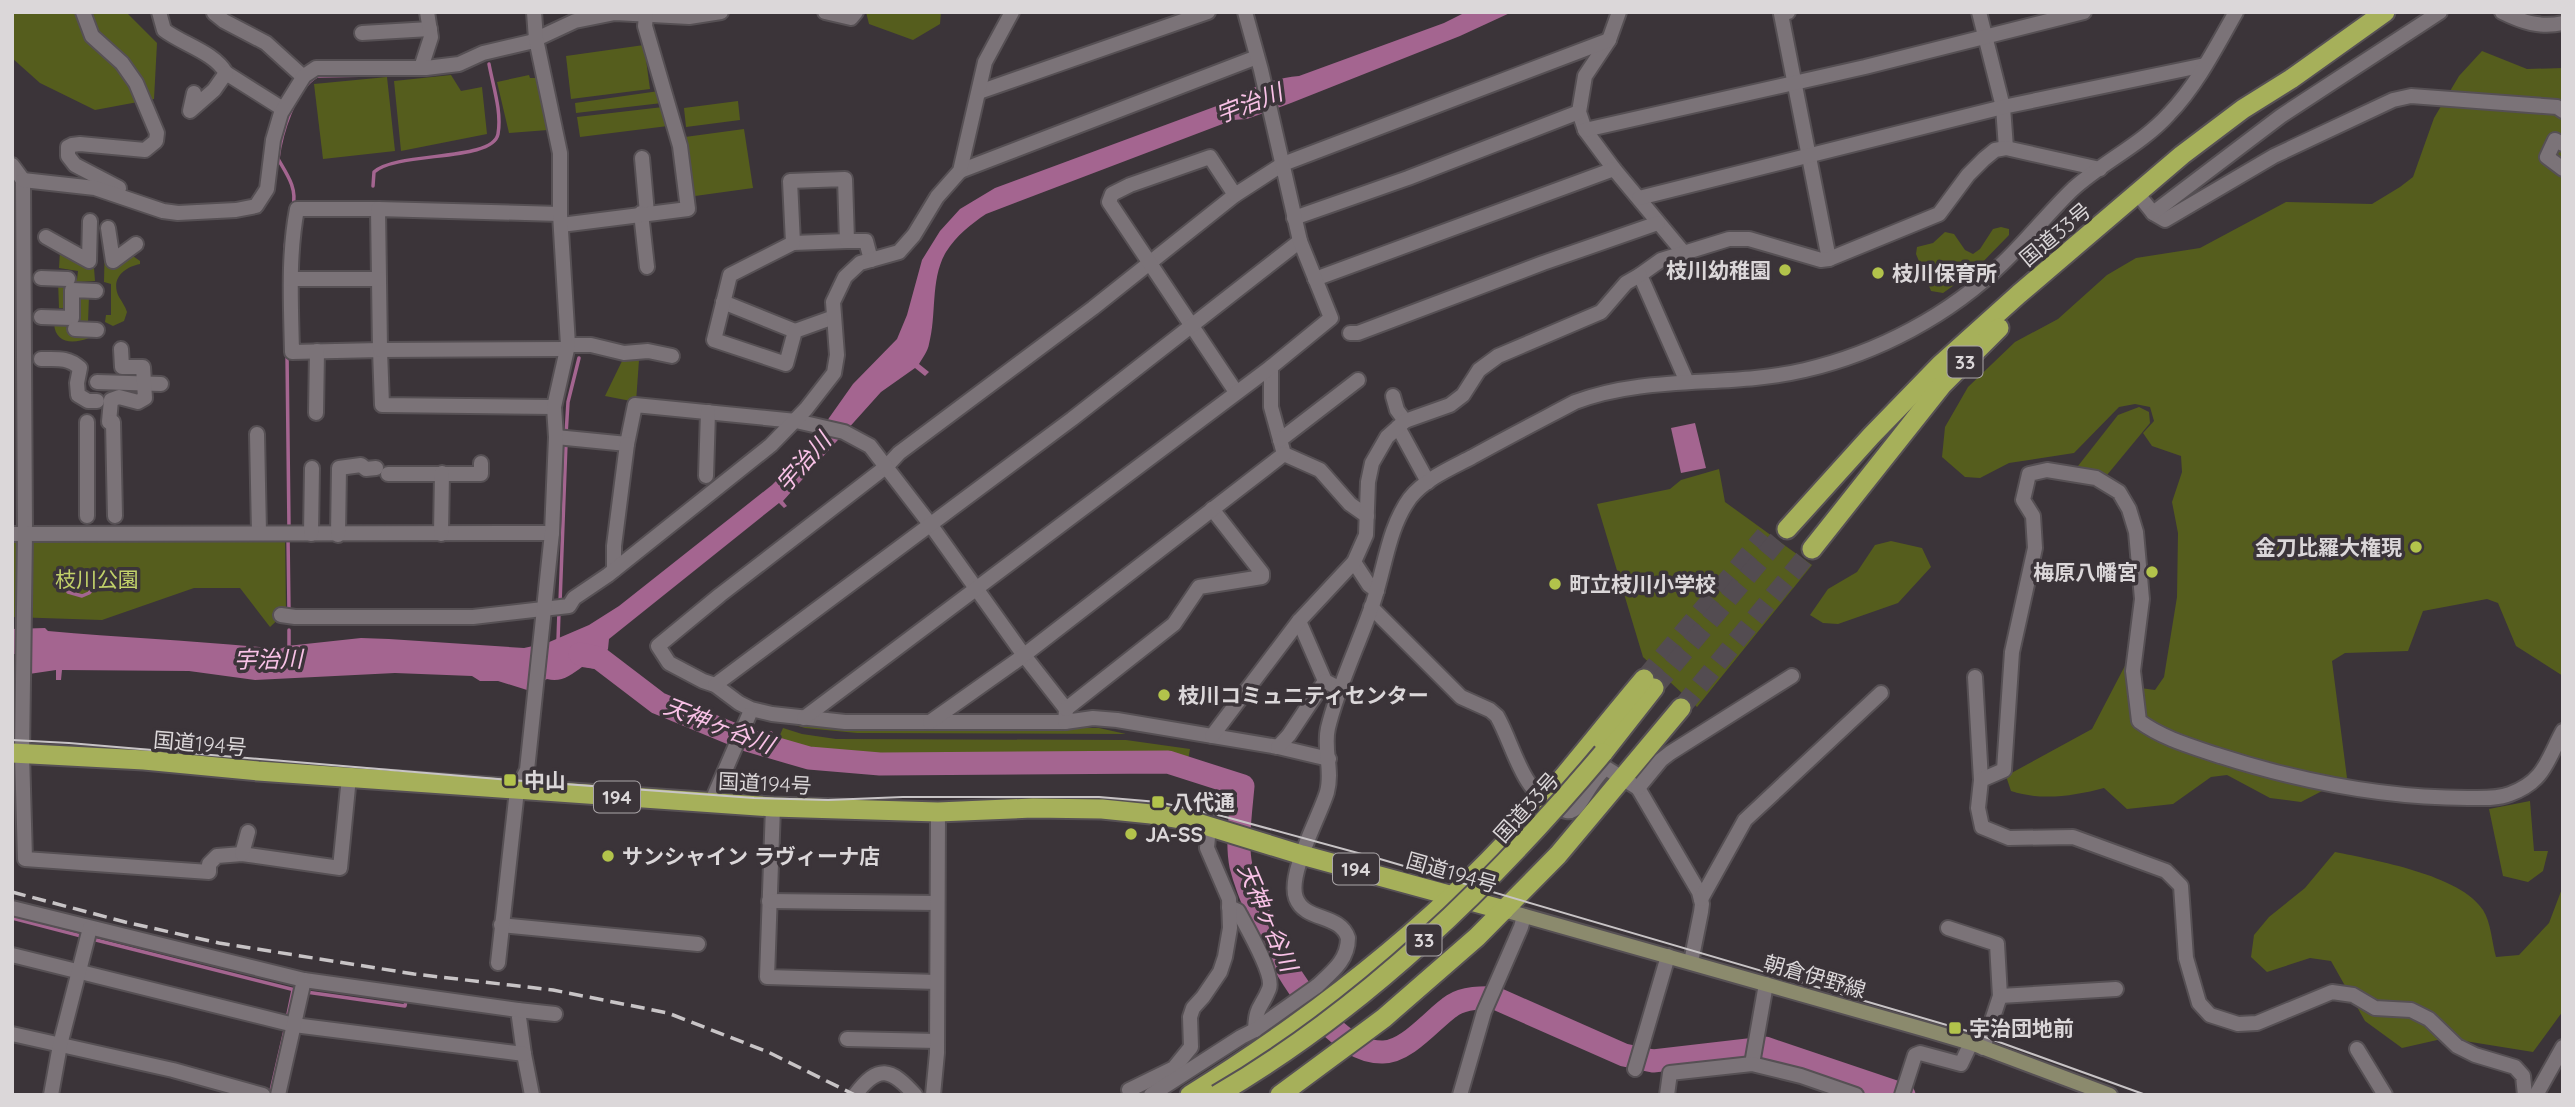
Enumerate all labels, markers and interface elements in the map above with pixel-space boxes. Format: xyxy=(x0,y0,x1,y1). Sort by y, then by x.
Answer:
water label: 宇治川 xyxy=(1212,76,1289,129)
street label: 国道33号 xyxy=(2014,197,2096,271)
place label: 枝川幼稚園 xyxy=(1666,257,1771,283)
place label: 枝川保育所 xyxy=(1892,260,1997,286)
marker: 枝川幼稚園 xyxy=(1777,262,1793,278)
marker: 枝川保育所 xyxy=(1870,265,1886,281)
road number: 33 xyxy=(1948,346,1982,378)
water label: 宇治川 xyxy=(769,424,839,498)
place label: 金刀比羅大権現 xyxy=(2255,534,2402,560)
marker: 金刀比羅大権現 xyxy=(2408,539,2424,555)
place label: 梅原八幡宮 xyxy=(2033,559,2138,585)
marker: 梅原八幡宮 xyxy=(2144,564,2160,580)
park label: 枝川公園 xyxy=(55,566,139,592)
place label: 町立枝川小学校 xyxy=(1569,571,1716,597)
marker: 町立枝川小学校 xyxy=(1547,576,1563,592)
water label: 宇治川 xyxy=(233,644,306,674)
place label: 枝川コミュニティセンター xyxy=(1178,682,1429,708)
marker: 枝川コミュニティセンター xyxy=(1156,687,1172,703)
water label: 天神ヶ谷川 xyxy=(660,691,781,760)
street label: 国道194号 xyxy=(152,726,248,760)
place label: 中山 xyxy=(524,767,566,793)
street label: 国道33号 xyxy=(1488,767,1564,847)
street label: 国道194号 xyxy=(718,768,812,798)
marker: 中山 xyxy=(502,772,518,788)
road number: 194 xyxy=(594,782,640,812)
place label: 八代通 xyxy=(1172,789,1235,815)
marker: 八代通 xyxy=(1150,794,1166,810)
place label: JA-SS xyxy=(1145,821,1203,847)
marker: JA-SS xyxy=(1123,826,1139,842)
place label: サンシャイン ラヴィーナ店 xyxy=(622,843,880,869)
street label: 国道194号 xyxy=(1403,847,1501,897)
marker: サンシャイン ラヴィーナ店 xyxy=(600,848,616,864)
road number: 194 xyxy=(1333,854,1379,884)
water label: 天神ヶ谷川 xyxy=(1232,858,1305,978)
road number: 33 xyxy=(1406,924,1442,956)
street label: 朝倉伊野線 xyxy=(1761,949,1869,1003)
place label: 宇治団地前 xyxy=(1969,1015,2074,1041)
marker: 宇治団地前 xyxy=(1947,1020,1963,1036)

